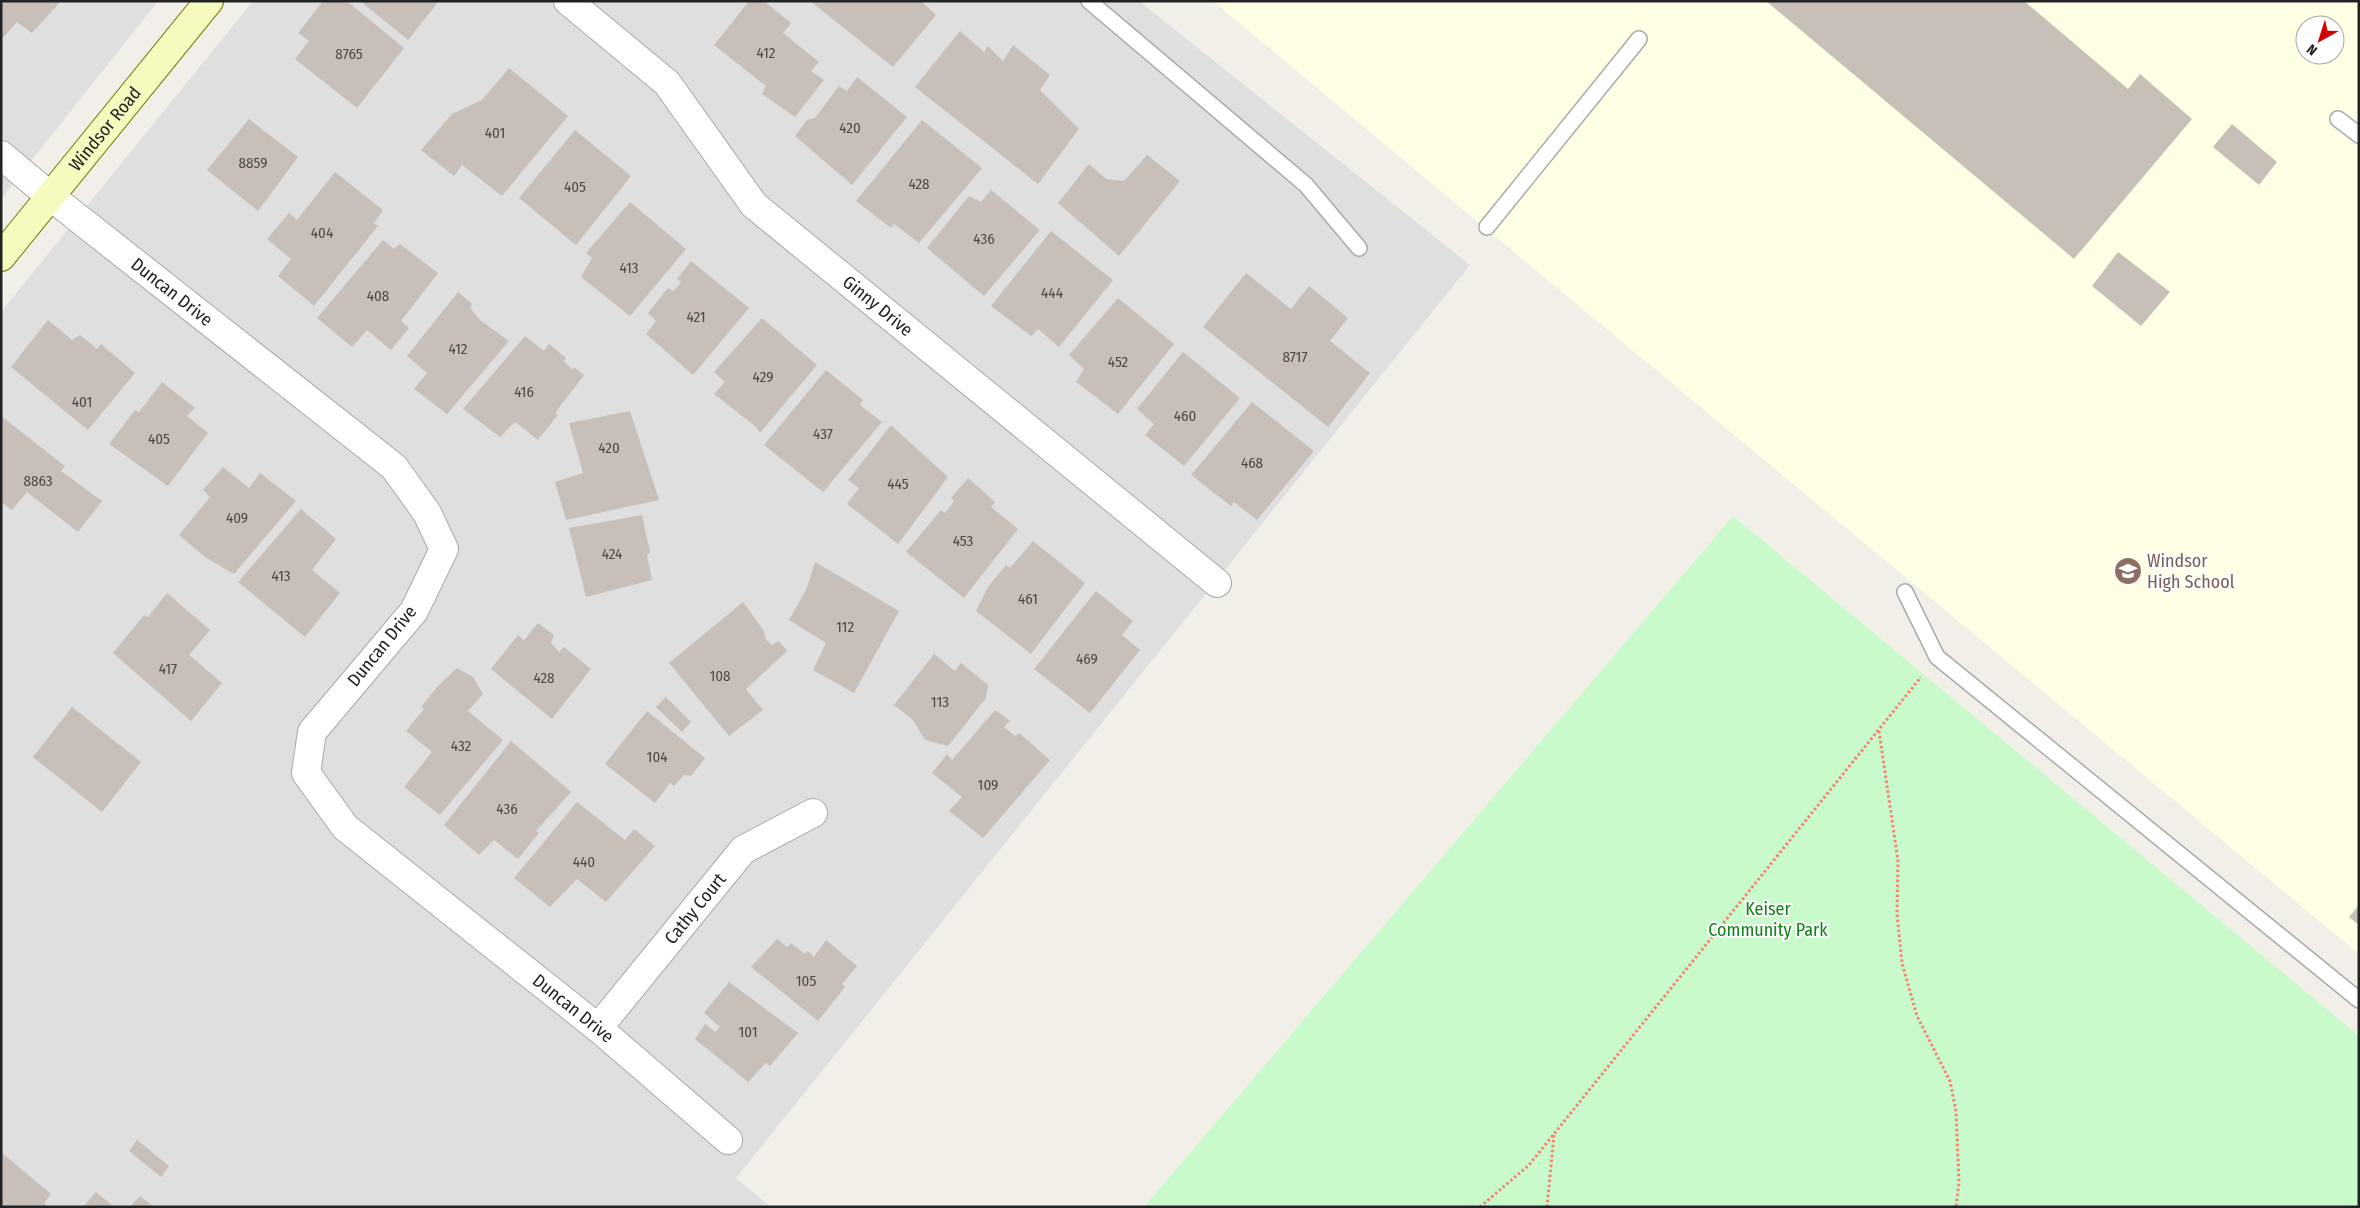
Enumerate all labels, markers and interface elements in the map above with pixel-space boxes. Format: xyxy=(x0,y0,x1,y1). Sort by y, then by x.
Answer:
north arrow xyxy=(2295,15,2345,65)
text: N xyxy=(2304,40,2321,59)
house number: 412 xyxy=(757,44,776,62)
house number: 8765 xyxy=(335,45,363,63)
street label: Windsor Road xyxy=(64,82,146,176)
house number: 420 xyxy=(839,119,861,137)
house number: 401 xyxy=(485,124,505,142)
house number: 8859 xyxy=(239,154,267,172)
house number: 428 xyxy=(908,175,930,193)
house number: 405 xyxy=(564,178,586,196)
house number: 404 xyxy=(311,224,333,242)
house number: 436 xyxy=(973,230,995,248)
street label: Duncan Drive xyxy=(127,253,217,331)
house number: 413 xyxy=(619,259,639,277)
street label: Ginny Drive xyxy=(838,271,917,341)
house number: 444 xyxy=(1041,284,1063,302)
house number: 408 xyxy=(367,287,389,305)
house number: 421 xyxy=(686,308,706,326)
house number: 412 xyxy=(449,340,468,358)
house number: 8717 xyxy=(1282,348,1308,366)
house number: 452 xyxy=(1108,353,1129,371)
house number: 429 xyxy=(753,368,773,386)
house number: 416 xyxy=(514,383,534,401)
house number: 401 xyxy=(72,393,92,411)
house number: 460 xyxy=(1174,407,1196,425)
house number: 437 xyxy=(813,425,833,443)
house number: 405 xyxy=(148,430,170,448)
house number: 420 xyxy=(598,439,620,457)
house number: 468 xyxy=(1241,454,1263,472)
house number: 8863 xyxy=(23,472,53,490)
house number: 445 xyxy=(887,475,909,493)
house number: 409 xyxy=(226,509,248,527)
house number: 453 xyxy=(953,532,974,550)
house number: 424 xyxy=(602,545,622,563)
place label: Windsor High School xyxy=(2147,550,2235,593)
school or university icon: Windsor High School xyxy=(2113,556,2143,586)
house number: 413 xyxy=(271,567,291,585)
house number: 461 xyxy=(1018,590,1038,608)
street label: Duncan Drive xyxy=(343,601,421,691)
house number: 112 xyxy=(836,618,854,636)
house number: 469 xyxy=(1076,650,1098,668)
house number: 417 xyxy=(159,660,177,678)
house number: 108 xyxy=(709,667,731,685)
house number: 428 xyxy=(533,669,555,687)
house number: 113 xyxy=(931,693,949,711)
house number: 432 xyxy=(451,737,472,755)
house number: 104 xyxy=(647,748,667,766)
house number: 109 xyxy=(978,776,998,794)
house number: 436 xyxy=(496,800,518,818)
house number: 440 xyxy=(573,853,595,871)
street label: Cathy Court xyxy=(660,869,731,949)
park label: Keiser Community Park xyxy=(1708,898,1828,941)
street label: Duncan Drive xyxy=(528,969,618,1048)
house number: 105 xyxy=(796,972,816,990)
house number: 101 xyxy=(738,1023,758,1041)

